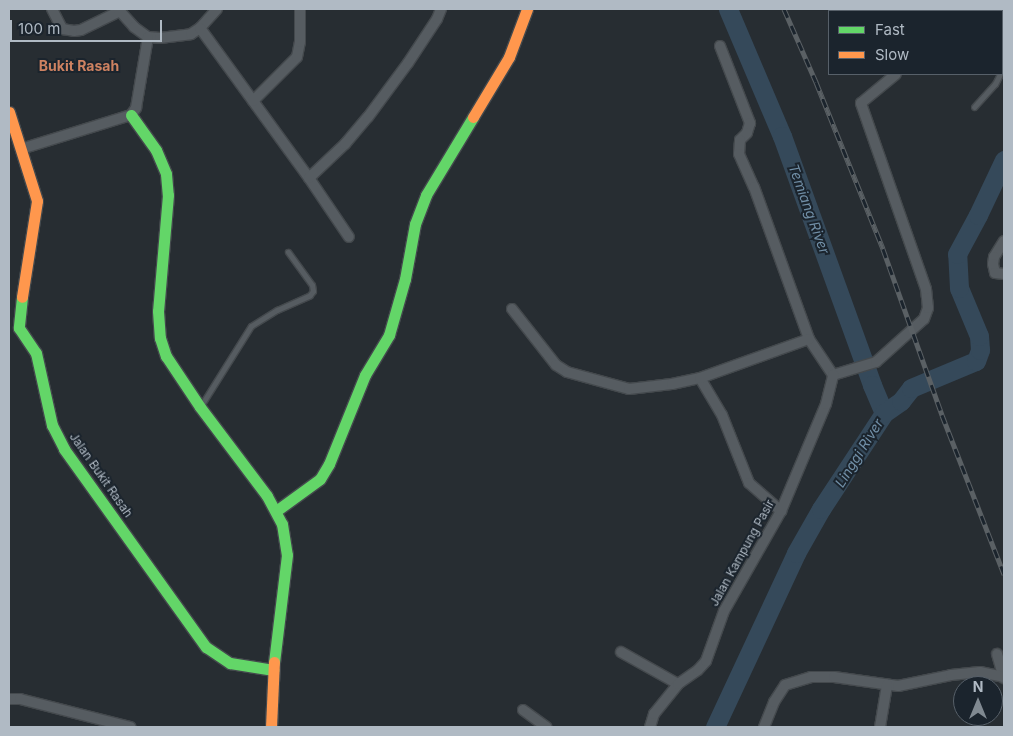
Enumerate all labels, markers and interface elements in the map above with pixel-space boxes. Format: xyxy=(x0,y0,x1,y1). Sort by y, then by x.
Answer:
scale bar xyxy=(12,10,165,42)
legend xyxy=(828,10,1003,75)
text: 100 m xyxy=(18,19,60,38)
text: Fast xyxy=(875,20,905,39)
text: Slow xyxy=(875,45,909,64)
district label: Bukit Rasah xyxy=(39,58,119,74)
water label: Temiang River xyxy=(785,162,833,256)
water label: Linggi River xyxy=(831,416,887,490)
street label: Jalan Bukit Rasah xyxy=(66,430,136,520)
street label: Jalan Kampung Pasir xyxy=(707,497,777,609)
north arrow xyxy=(953,676,1003,726)
text: N xyxy=(973,678,983,695)

